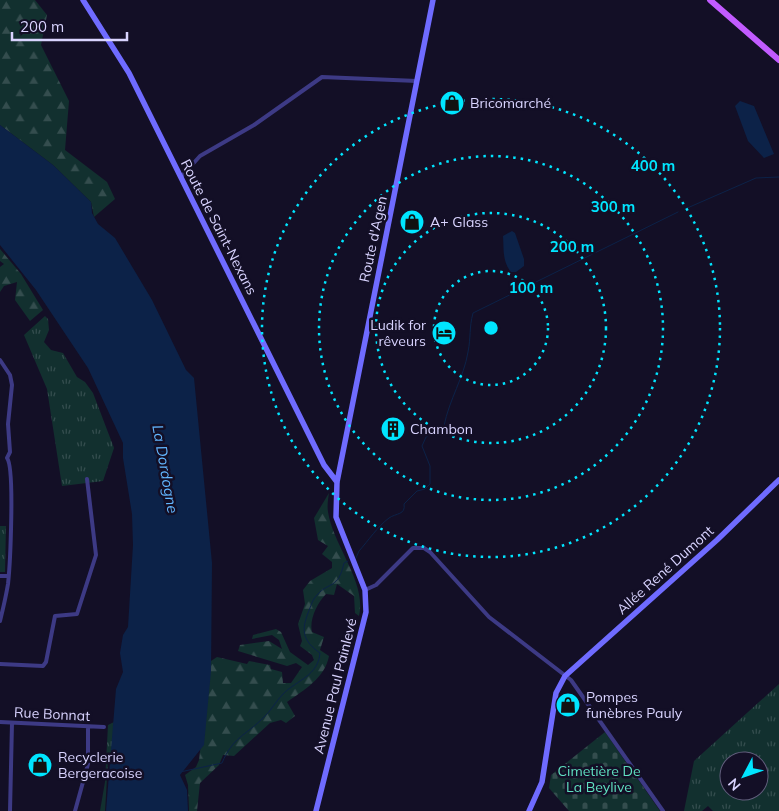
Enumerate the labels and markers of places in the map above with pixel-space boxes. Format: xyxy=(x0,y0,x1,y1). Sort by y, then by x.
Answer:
shop icon: Bricomarché xyxy=(439,90,465,116)
place label: Bricomarché xyxy=(470,94,551,112)
shop icon: A+ Glass xyxy=(399,209,425,235)
place label: A+ Glass xyxy=(430,213,488,231)
place label: Ludik for rêveurs xyxy=(370,316,427,350)
centre of rings xyxy=(482,319,500,337)
hotel icon: Ludik for rêveurs xyxy=(431,320,457,346)
building icon: Chambon xyxy=(380,416,406,442)
place label: Chambon xyxy=(410,420,473,438)
place label: Pompes funèbres Pauly xyxy=(586,688,683,722)
shop icon: Pompes funèbres Pauly xyxy=(555,692,581,718)
place label: Recyclerie Bergeracoise xyxy=(58,748,142,782)
shop icon: Recyclerie Bergeracoise xyxy=(27,752,53,778)

